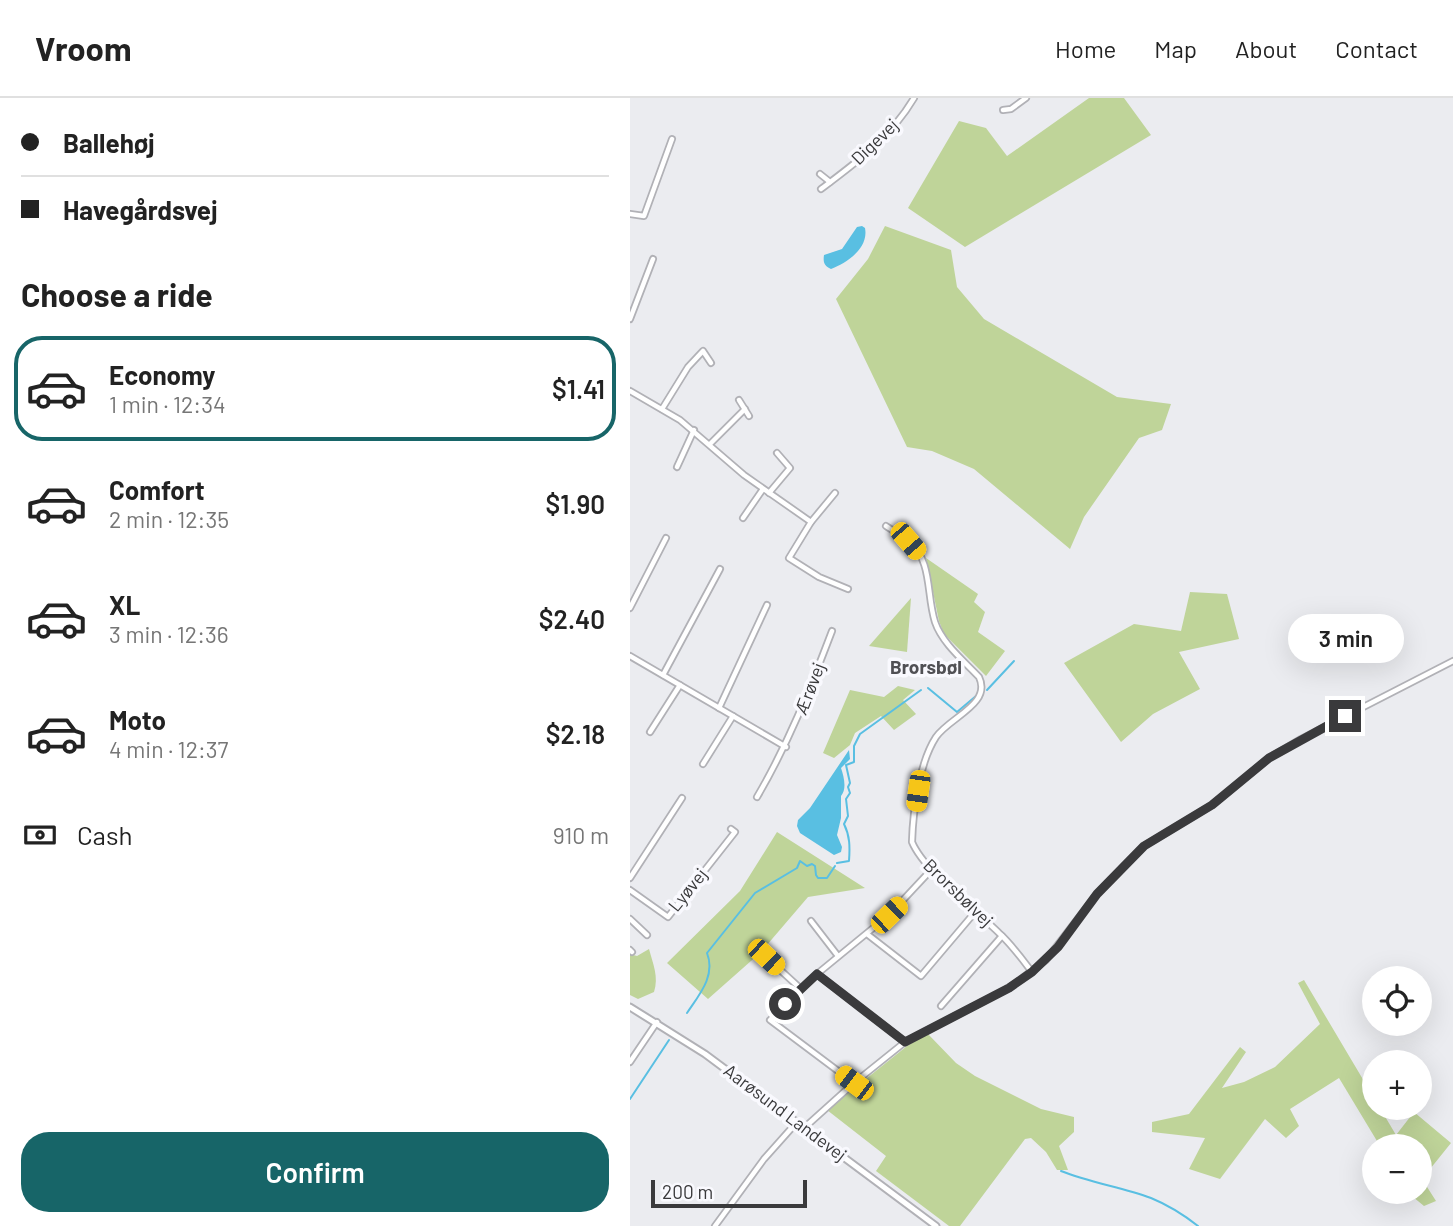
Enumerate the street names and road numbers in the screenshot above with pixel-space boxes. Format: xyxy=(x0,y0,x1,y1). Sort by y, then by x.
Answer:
street label: Digevej xyxy=(846,114,902,169)
street label: Ærøvej xyxy=(789,659,829,718)
street label: Brorsbølvej xyxy=(919,854,998,931)
street label: Lyøvej xyxy=(663,863,711,915)
street label: Aarøsund Landevej xyxy=(720,1059,851,1165)

